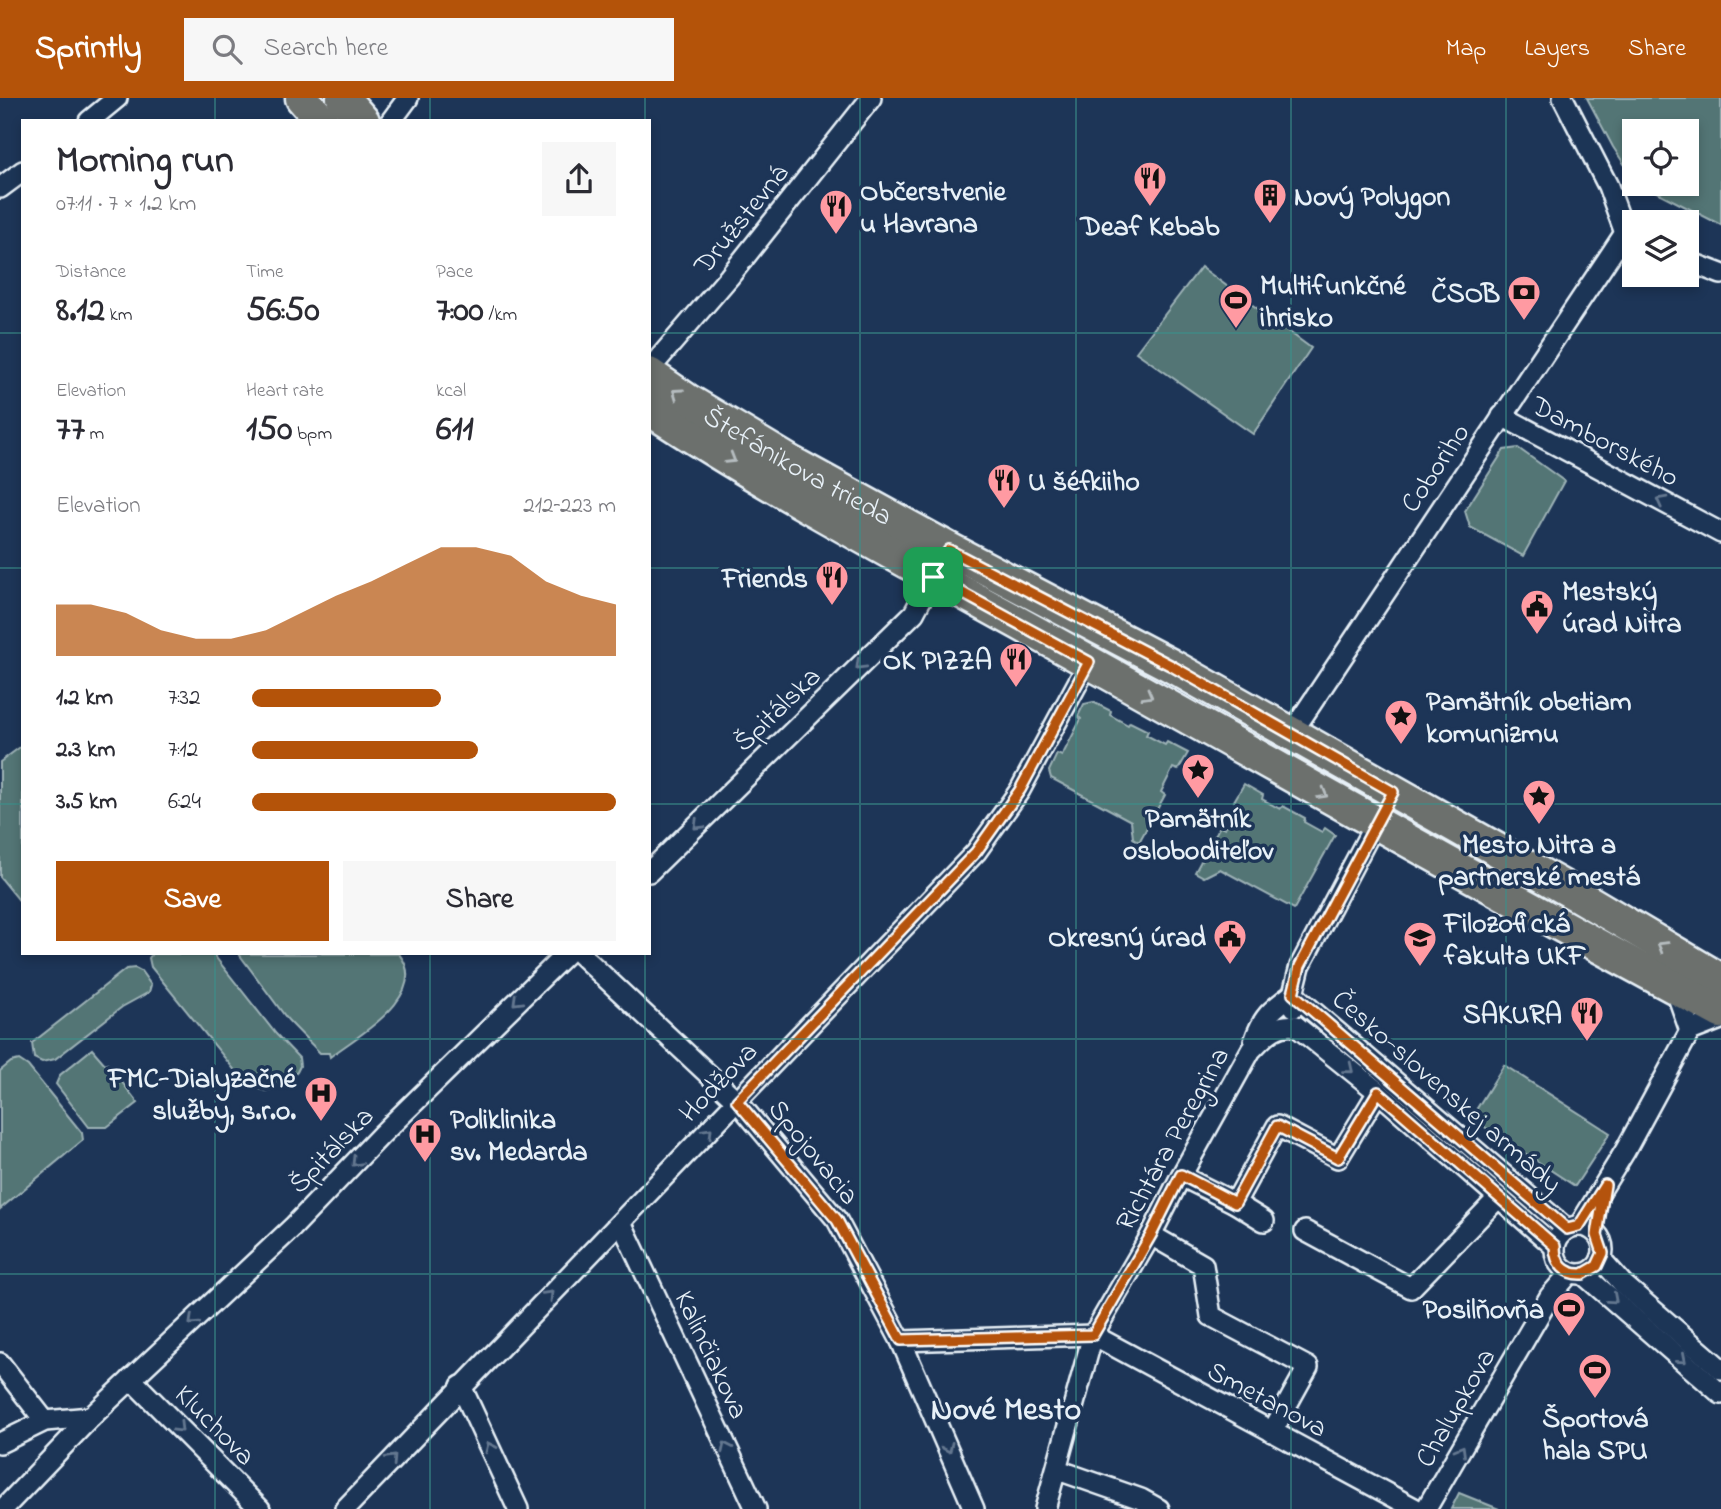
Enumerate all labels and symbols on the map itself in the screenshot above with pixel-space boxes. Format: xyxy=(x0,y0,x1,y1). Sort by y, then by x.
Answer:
street label: Družstevná xyxy=(685,156,800,285)
restaurant icon: Deaf Kebab xyxy=(1131,159,1169,208)
place label: Občerstvenie u Havrana xyxy=(860,173,1008,246)
building icon: Nový Polygon xyxy=(1251,176,1289,225)
place label: Nový Polygon xyxy=(1294,178,1451,220)
restaurant icon: Občerstvenie u Havrana xyxy=(817,187,855,236)
place label: Deaf Kebab xyxy=(1078,208,1220,249)
place label: Multifunkčné ihrisko xyxy=(1260,267,1407,340)
bank icon: ČSOB xyxy=(1505,273,1543,322)
place label: ČSOB xyxy=(1431,275,1500,316)
sports icon: Multifunkčné ihrisko xyxy=(1217,281,1255,330)
street label: Damborského xyxy=(1522,386,1686,499)
one-way arrow xyxy=(672,389,685,401)
street label: Štefánikova trieda xyxy=(694,397,899,538)
street label: Coboriho xyxy=(1392,416,1482,522)
one-way arrow xyxy=(723,450,736,463)
restaurant icon: U šéfkiiho xyxy=(985,461,1023,510)
place label: U šéfkiiho xyxy=(1028,463,1140,504)
one-way arrow xyxy=(1656,496,1668,509)
pin xyxy=(903,547,963,607)
restaurant icon: Friends xyxy=(813,558,851,607)
place label: Friends xyxy=(720,560,808,601)
place label: Mestský úrad Nitra xyxy=(1562,573,1682,646)
public building icon: Mestský úrad Nitra xyxy=(1518,587,1556,636)
restaurant icon: OK PIZZA xyxy=(997,640,1035,689)
place label: OK PIZZA xyxy=(883,642,992,683)
one-way arrow xyxy=(855,657,868,670)
street label: Špitálska xyxy=(725,658,832,763)
place label: Pamätník obetiam komunizmu xyxy=(1426,683,1632,756)
one-way arrow xyxy=(1141,687,1154,700)
place icon: Pamätník obetiam komunizmu xyxy=(1382,697,1420,746)
place icon: Pamätník osloboditeľov xyxy=(1179,751,1217,800)
place icon: Mesto Nitra a partnerské mestá xyxy=(1520,777,1558,826)
one-way arrow xyxy=(1316,786,1329,799)
place label: Pamätník osloboditeľov xyxy=(1123,800,1274,873)
one-way arrow xyxy=(693,816,706,829)
place label: Mesto Nitra a partnerské mestá xyxy=(1438,826,1641,899)
place label: Filozofická fakulta UKF xyxy=(1442,905,1587,978)
public building icon: Okresný úrad xyxy=(1211,917,1249,966)
place label: Okresný úrad xyxy=(1048,919,1206,960)
school or university icon: Filozofická fakulta UKF xyxy=(1401,919,1439,968)
one-way arrow xyxy=(1656,941,1669,954)
street label: Česko-slovenskej armády xyxy=(1321,981,1570,1204)
one-way arrow xyxy=(513,993,526,1006)
restaurant icon: SAKURA xyxy=(1568,994,1606,1043)
place label: SAKURA xyxy=(1463,996,1562,1037)
street label: Hodžova xyxy=(670,1034,769,1133)
street label: Richtára Peregrina xyxy=(1107,1040,1241,1239)
place label: FMC-Dialyzačné služby, s.r.o. xyxy=(106,1060,297,1133)
one-way arrow xyxy=(1340,1061,1353,1073)
hospital icon: FMC-Dialyzačné služby, s.r.o. xyxy=(302,1074,340,1123)
street label: Spojovacia xyxy=(757,1091,868,1215)
street label: Špitálska xyxy=(280,1098,385,1205)
place label: Poliklinika sv. Medarda xyxy=(450,1101,588,1174)
hospital icon: Poliklinika sv. Medarda xyxy=(406,1115,444,1164)
one-way arrow xyxy=(699,1127,712,1140)
one-way arrow xyxy=(351,1153,364,1166)
street label: Kalinčiakova xyxy=(662,1284,757,1426)
sports icon: Posilňovňa xyxy=(1550,1289,1588,1338)
one-way arrow xyxy=(541,1290,554,1303)
place label: Posilňovňa xyxy=(1423,1291,1544,1332)
one-way arrow xyxy=(1604,1291,1617,1303)
one-way arrow xyxy=(188,1312,201,1325)
street label: Chalupkova xyxy=(1406,1342,1508,1476)
sports icon: Športová hala SPU xyxy=(1576,1351,1614,1400)
one-way arrow xyxy=(1673,1351,1686,1363)
street label: Smetanova xyxy=(1199,1352,1334,1450)
street label: Kluchova xyxy=(164,1376,264,1476)
district label: Nové Mesto xyxy=(931,1388,1081,1435)
place label: Športová hala SPU xyxy=(1542,1400,1649,1473)
one-way arrow xyxy=(171,1419,184,1432)
one-way arrow xyxy=(940,1441,954,1453)
one-way arrow xyxy=(484,1442,498,1455)
one-way arrow xyxy=(721,1442,735,1454)
one-way arrow xyxy=(1453,1445,1466,1457)
one-way arrow xyxy=(383,1454,396,1467)

